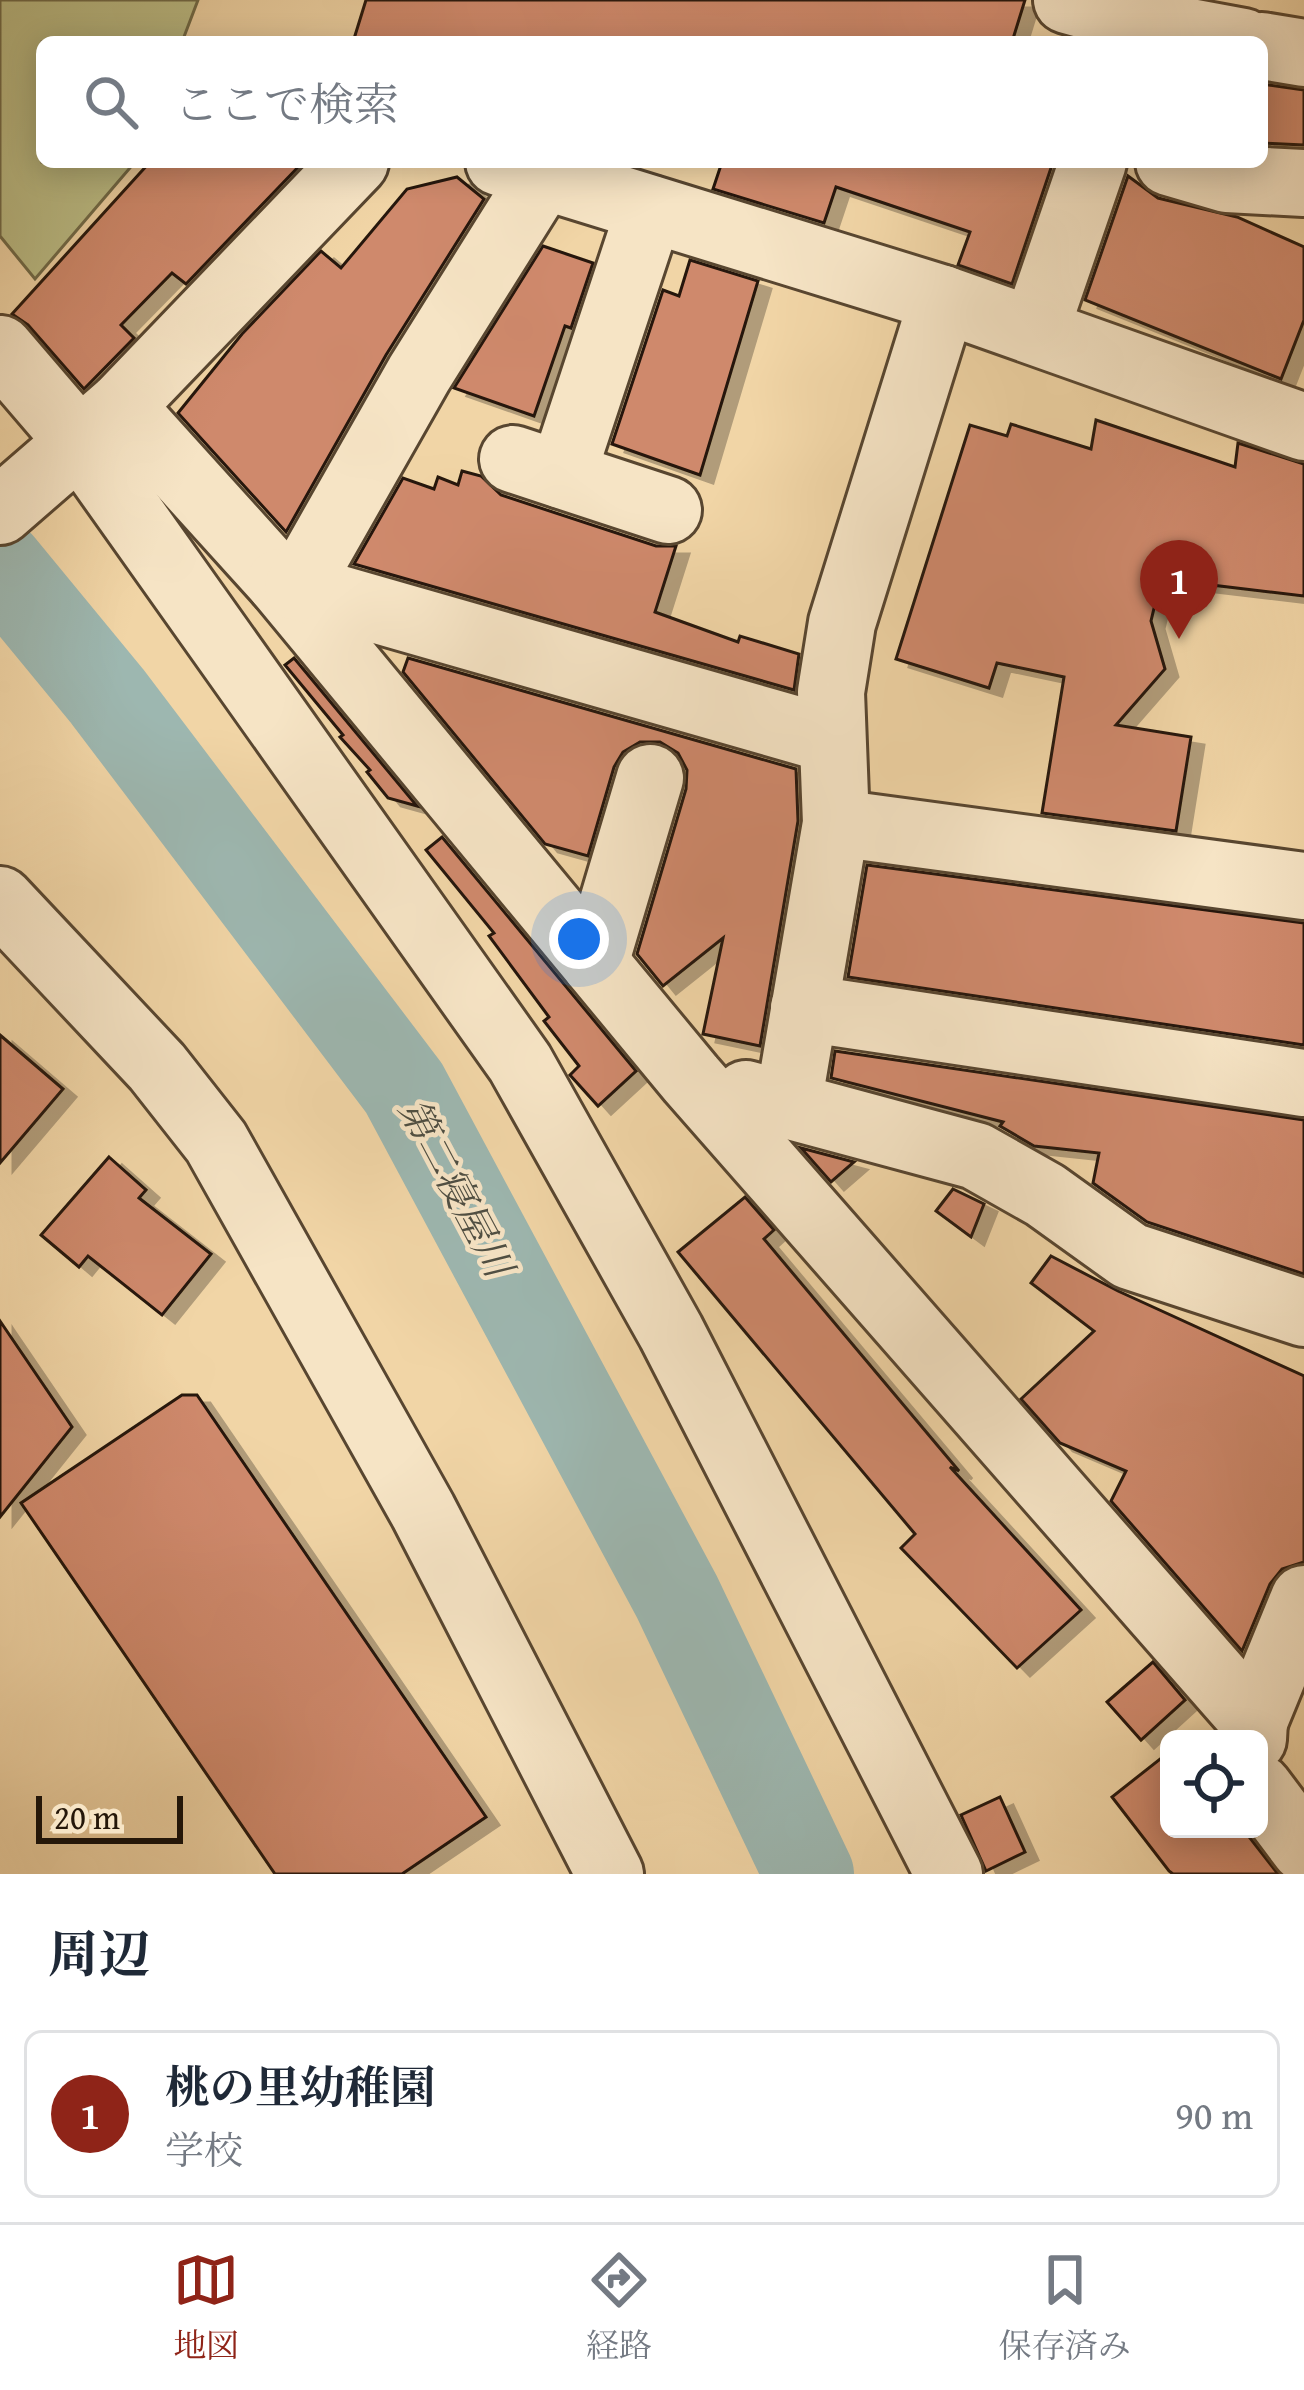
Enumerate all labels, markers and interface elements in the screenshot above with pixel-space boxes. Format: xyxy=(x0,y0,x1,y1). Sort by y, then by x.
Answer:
search box xyxy=(36,36,1268,168)
icon: search xyxy=(78,69,144,135)
text: ここで検索 xyxy=(174,71,399,136)
pin: 1 xyxy=(1140,540,1218,639)
your location xyxy=(549,909,609,969)
water label: 第二寝屋川 xyxy=(386,1088,530,1290)
map controls xyxy=(1160,1730,1268,1838)
button: locate xyxy=(1160,1730,1268,1838)
scale bar xyxy=(36,1790,183,1843)
text: 20 m xyxy=(54,1793,120,1841)
text: 周辺 xyxy=(48,1916,150,1991)
text: 桃の里幼稚園 xyxy=(165,2054,435,2119)
text: 1 xyxy=(80,2086,100,2143)
text: 90 m xyxy=(1175,2086,1253,2143)
text: 学校 xyxy=(165,2121,243,2178)
tab: 地図 xyxy=(173,2247,239,2369)
tab: 経路 xyxy=(586,2247,652,2369)
tab: 保存済み xyxy=(999,2247,1131,2369)

